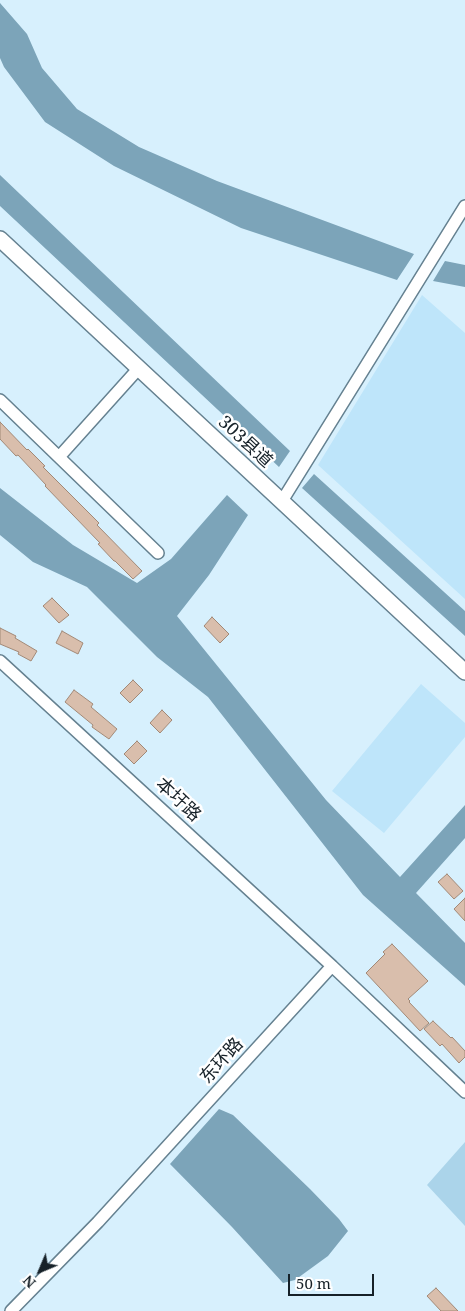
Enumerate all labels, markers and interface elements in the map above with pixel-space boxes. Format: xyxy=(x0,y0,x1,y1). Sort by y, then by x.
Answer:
street label: 303县道 xyxy=(213,412,277,472)
street label: 本圩路 xyxy=(151,774,205,826)
street label: 东环路 xyxy=(196,1034,248,1088)
north arrow xyxy=(15,1246,65,1296)
scale bar xyxy=(290,1264,376,1296)
text: N xyxy=(18,1271,40,1293)
text: 50 m xyxy=(296,1273,331,1293)

